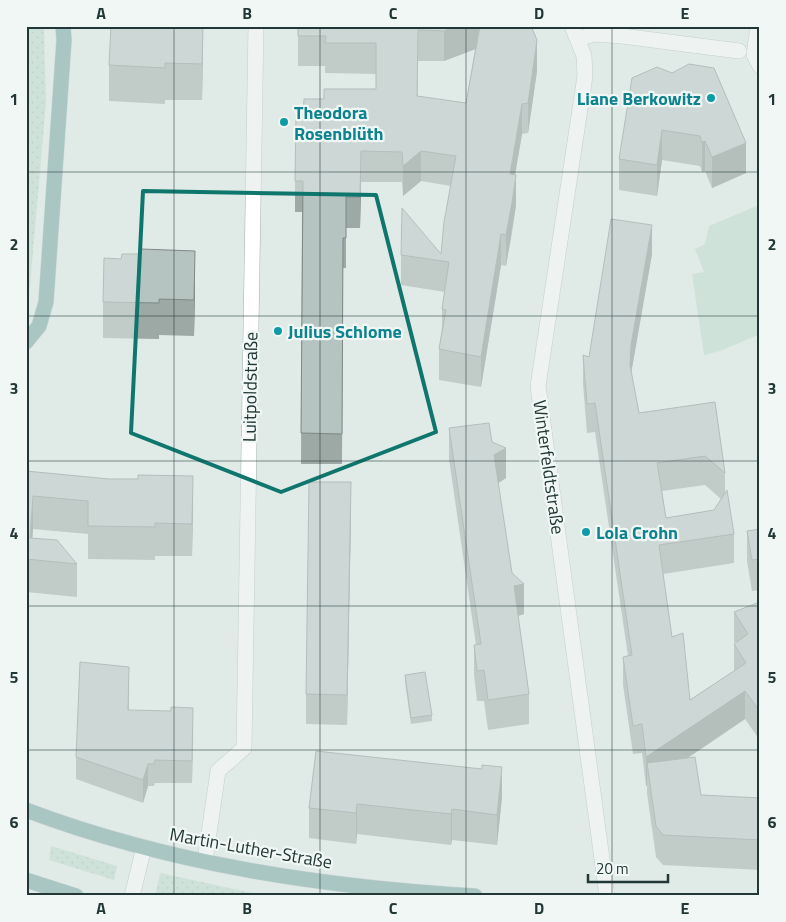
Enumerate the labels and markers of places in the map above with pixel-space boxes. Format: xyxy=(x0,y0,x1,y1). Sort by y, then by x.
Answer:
place label: Liane Berkowitz xyxy=(577,85,701,112)
marker: Liane Berkowitz xyxy=(705,92,717,104)
place label: Theodora Rosenblüth xyxy=(294,99,383,147)
marker: Theodora Rosenblüth xyxy=(278,116,290,128)
place label: Julius Schlome xyxy=(288,318,402,345)
marker: Julius Schlome xyxy=(272,325,284,337)
place label: Lola Crohn xyxy=(596,519,678,546)
marker: Lola Crohn xyxy=(580,526,592,538)

